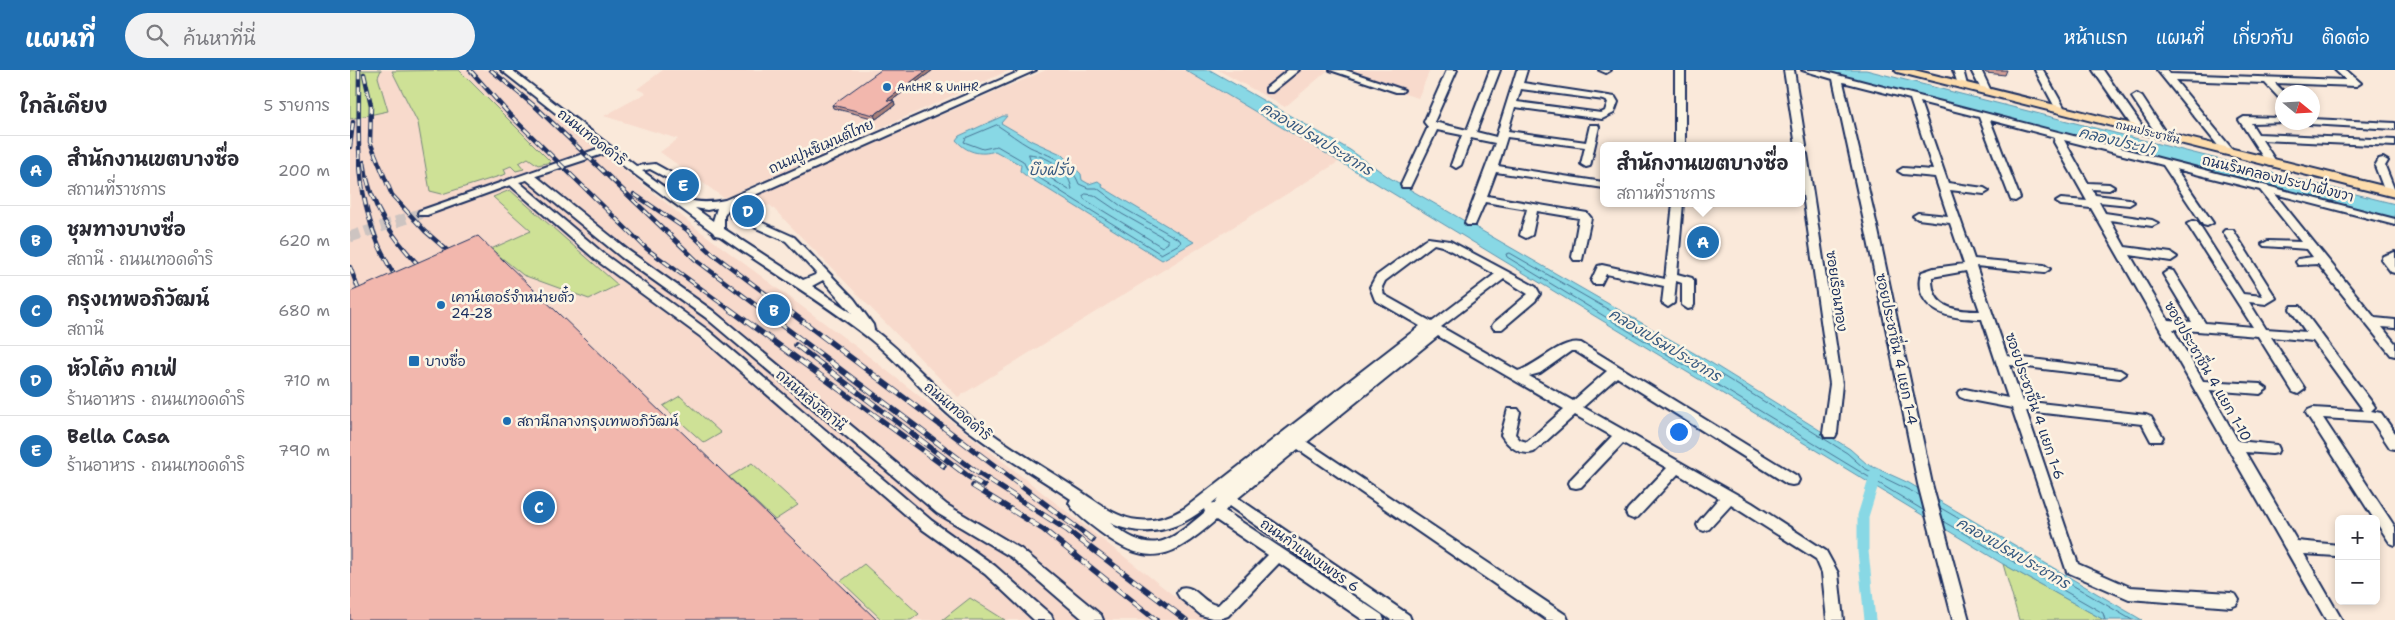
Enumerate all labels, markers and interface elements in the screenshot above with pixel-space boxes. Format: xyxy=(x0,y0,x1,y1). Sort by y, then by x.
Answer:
search box xyxy=(125,13,475,58)
icon: search xyxy=(143,21,171,49)
text: แผนที่ xyxy=(25,23,95,55)
text: ค้นหาที่นี่ xyxy=(183,26,256,51)
text: หน้าแรก xyxy=(2064,26,2128,50)
text: แผนที่ xyxy=(2156,26,2204,50)
text: เกี่ยวกับ xyxy=(2232,26,2294,50)
text: ติดต่อ xyxy=(2322,26,2370,50)
place label: AntHR & UniHR xyxy=(897,80,979,95)
marker: AntHR & UniHR xyxy=(881,81,893,93)
north arrow xyxy=(2275,85,2320,130)
text: ใกล้เคียง xyxy=(20,92,107,120)
text: 5 รายการ xyxy=(263,95,330,116)
water label: คลองเปรมประชากร xyxy=(1257,98,1378,181)
street label: ถนนเทอดดำริ xyxy=(554,105,630,169)
street label: ถนนประชาชื่น xyxy=(2114,113,2183,148)
street label: ถนนปูนซิเมนต์ไทย xyxy=(765,115,877,178)
water label: คลองประปา xyxy=(2077,122,2159,161)
popup xyxy=(1600,142,1805,207)
text: สำนักงานเขตบางซื่อ xyxy=(67,147,239,172)
street label: ถนนริมคลองประปาฝั่งขวา xyxy=(2200,147,2357,206)
text: สำนักงานเขตบางซื่อ xyxy=(1616,151,1789,176)
water label: บึงฝรั่ง xyxy=(1029,157,1075,180)
text: A xyxy=(30,160,42,181)
text: 200 m xyxy=(278,160,330,181)
pin: E xyxy=(667,166,699,204)
text: สถานที่ราชการ xyxy=(67,179,166,200)
text: สถานที่ราชการ xyxy=(1616,183,1716,204)
pin: D xyxy=(732,192,764,230)
text: ชุมทางบางซื่อ xyxy=(67,217,186,242)
pin: A xyxy=(1687,223,1719,261)
text: B xyxy=(31,230,41,251)
text: 620 m xyxy=(279,230,330,251)
text: สถานี · ถนนเทอดดำริ xyxy=(67,249,213,270)
street label: ซอยเรือนทอง xyxy=(1822,249,1852,333)
street label: ซอยประชาชื่น 4 แยก 1-4 xyxy=(1872,271,1926,427)
place label: เคาน์เตอร์จำหน่ายตั๋ว 24-28 xyxy=(451,285,574,322)
text: กรุงเทพอภิวัฒน์ xyxy=(67,287,209,312)
pin: B xyxy=(758,291,790,329)
street label: ซอยประชาชื่น 4 แยก 1-10 xyxy=(2160,296,2259,444)
marker: เคาน์เตอร์จำหน่ายตั๋ว 24-28 xyxy=(435,299,447,311)
text: C xyxy=(31,300,41,321)
text: 680 m xyxy=(278,300,330,321)
water label: คลองเปรมประชากร xyxy=(1605,304,1726,387)
text: สถานี xyxy=(67,319,104,340)
street label: ซอยประชาชื่น 4 แยก 1-6 xyxy=(2001,329,2072,482)
place label: บางซื่อ xyxy=(425,348,466,370)
marker: บางซื่อ xyxy=(407,354,421,368)
text: หัวโค้ง คาเฟ่ xyxy=(67,357,177,382)
street label: ถนนหลังสถานี xyxy=(772,366,850,435)
text: D xyxy=(30,370,42,391)
text: 710 m xyxy=(283,370,330,391)
street label: ถนนเทอดดำริ xyxy=(921,378,995,444)
text: ร้านอาหาร · ถนนเทอดดำริ xyxy=(67,389,245,410)
place label: สถานีกลางกรุงเทพอภิวัฒน์ xyxy=(517,412,679,431)
marker: สถานีกลางกรุงเทพอภิวัฒน์ xyxy=(501,415,513,427)
your location xyxy=(1666,419,1692,445)
text: Bella Casa xyxy=(67,424,170,449)
text: E xyxy=(31,440,41,461)
text: 790 m xyxy=(278,440,330,461)
text: ร้านอาหาร · ถนนเทอดดำริ xyxy=(67,455,245,476)
pin: C xyxy=(523,488,555,526)
water label: คลองเปรมประชากร xyxy=(1953,513,2075,594)
street label: ถนนกำแพงเพชร 6 xyxy=(1257,514,1363,596)
map controls xyxy=(2335,515,2380,605)
button: + xyxy=(2335,515,2380,560)
button: − xyxy=(2335,560,2380,605)

